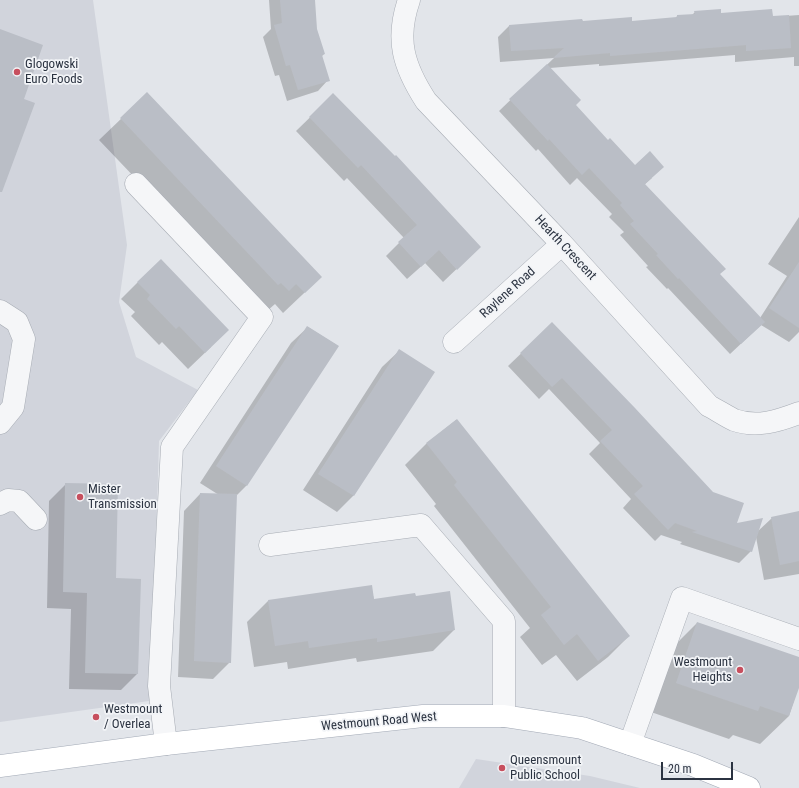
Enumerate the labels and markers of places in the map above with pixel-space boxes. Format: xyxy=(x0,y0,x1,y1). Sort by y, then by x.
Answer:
place label: Glogowski Euro Foods xyxy=(25,57,83,88)
marker: Glogowski Euro Foods xyxy=(12,67,22,77)
place label: Mister Transmission xyxy=(88,482,157,513)
marker: Mister Transmission xyxy=(75,492,85,502)
place label: Westmount Heights xyxy=(674,655,732,686)
marker: Westmount Heights xyxy=(735,665,745,675)
place label: Westmount / Overlea xyxy=(104,702,162,733)
marker: Westmount / Overlea xyxy=(91,712,101,722)
place label: Queensmount Public School xyxy=(510,753,581,784)
marker: Queensmount Public School xyxy=(497,763,507,773)

